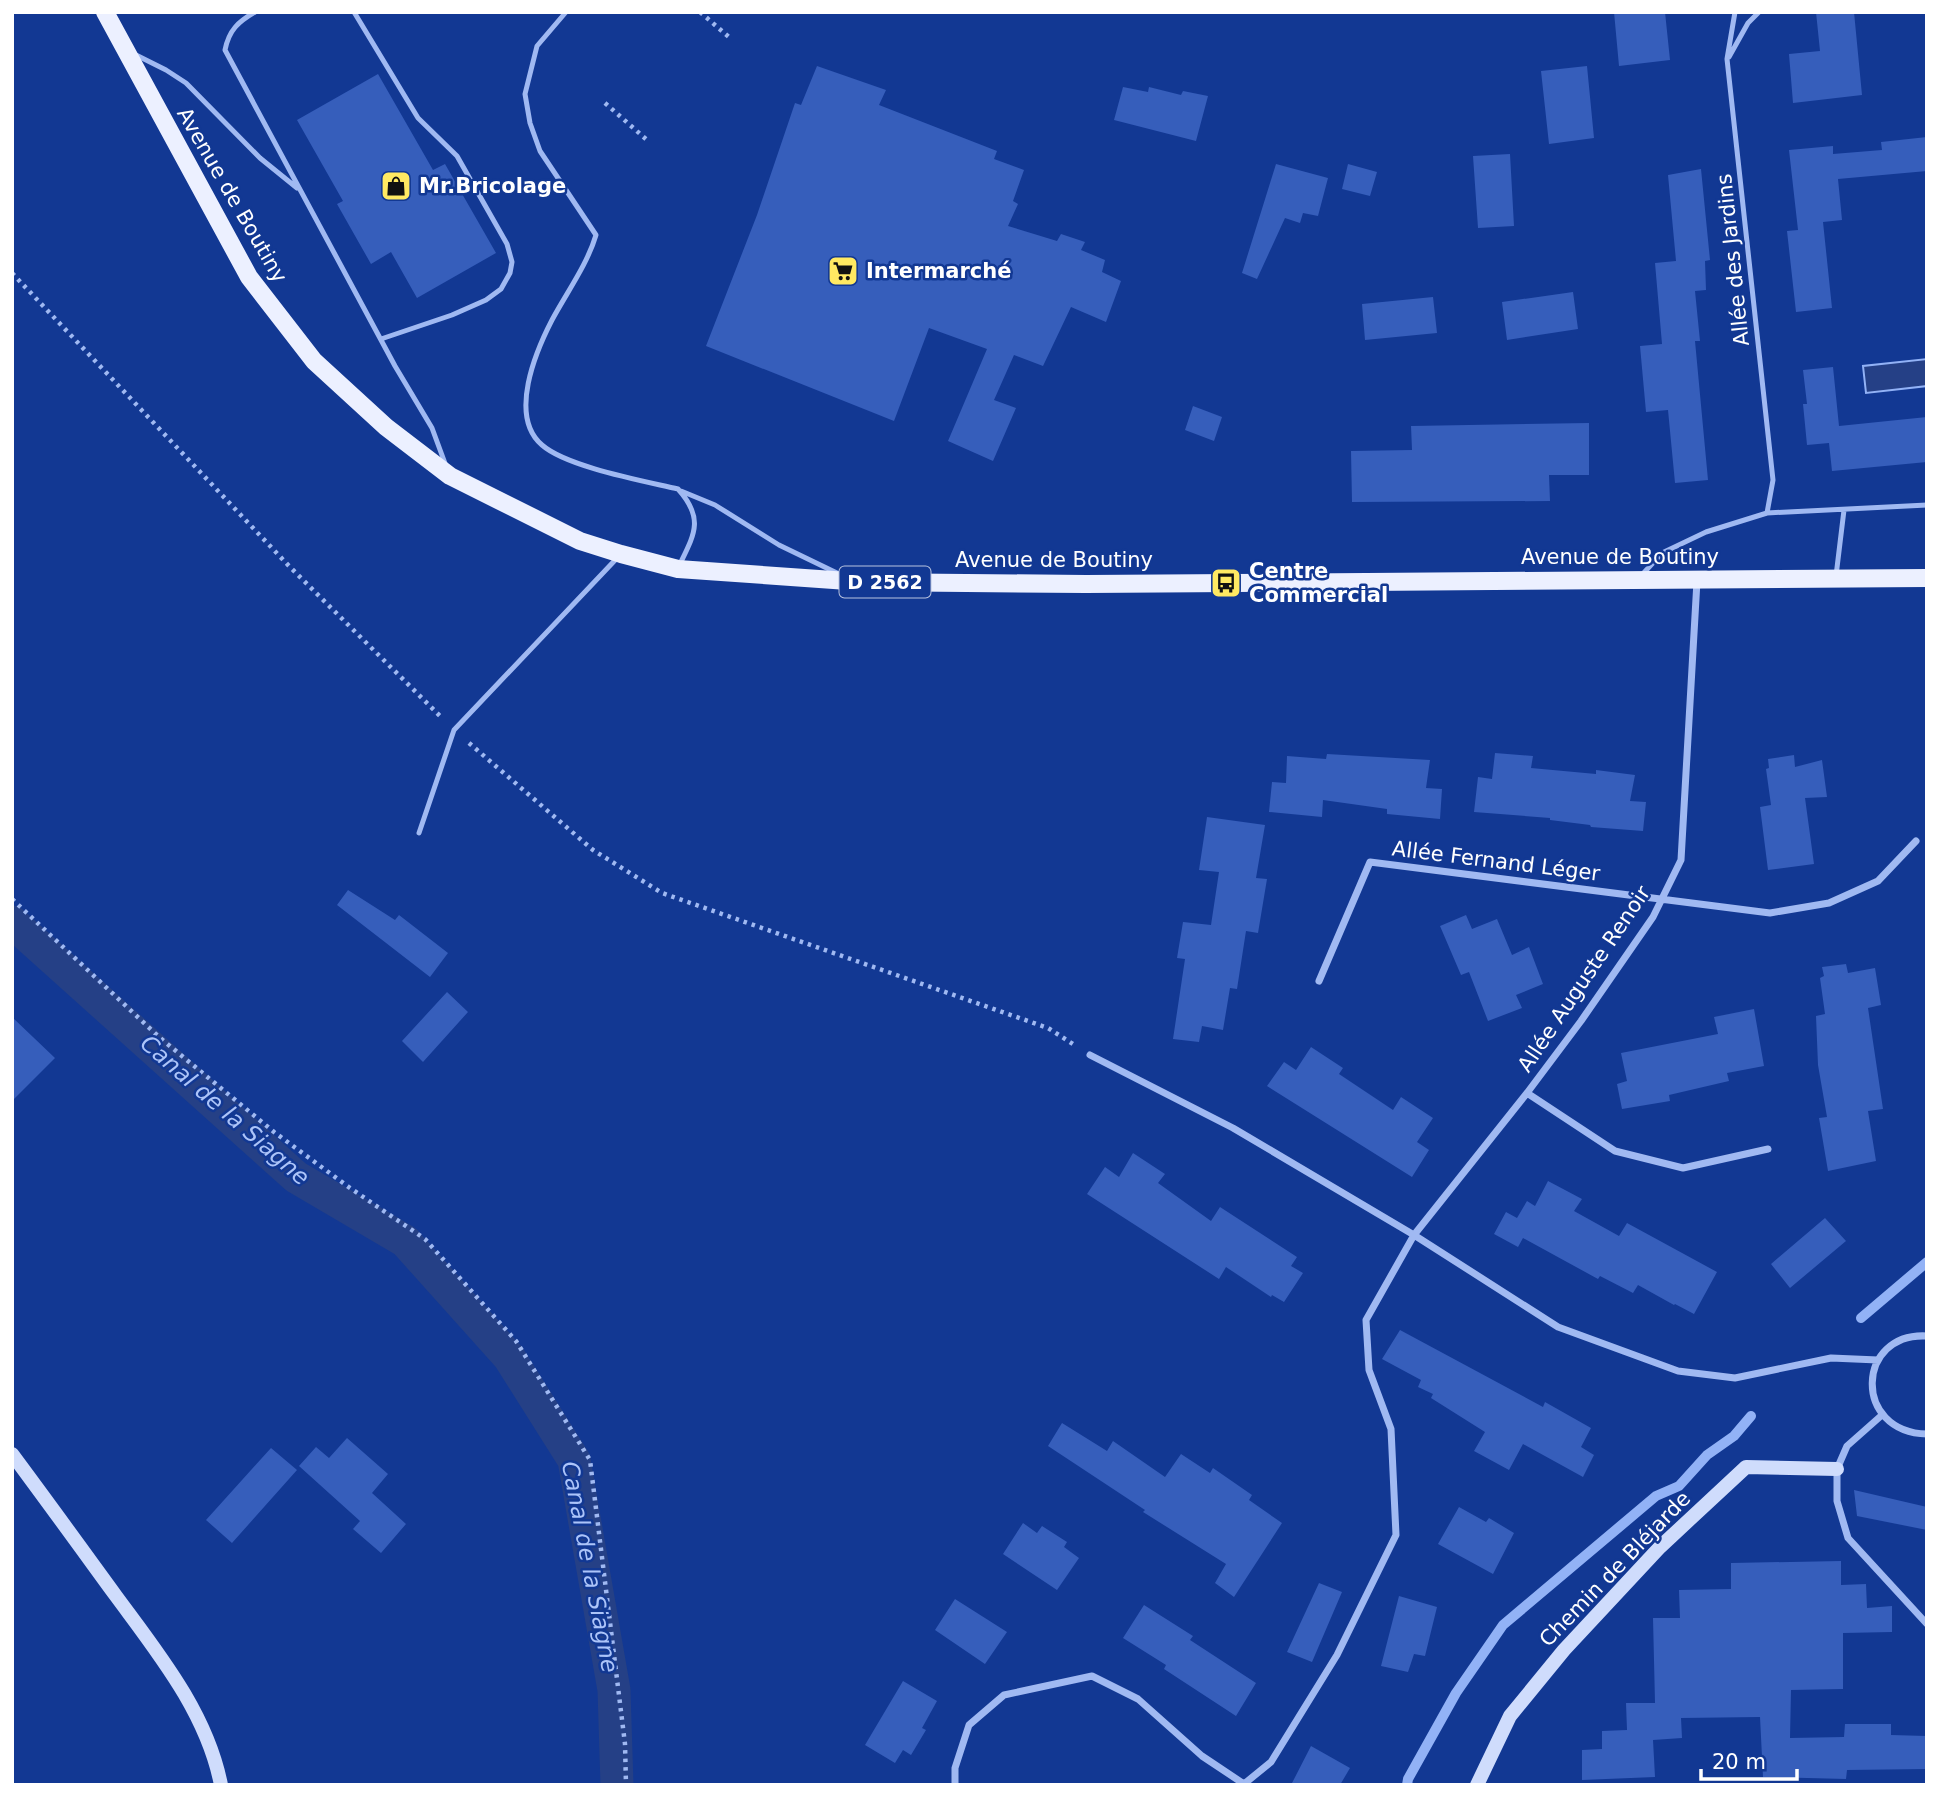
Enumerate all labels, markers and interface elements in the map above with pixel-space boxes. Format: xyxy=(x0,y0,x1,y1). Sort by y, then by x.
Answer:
street label: Avenue de Boutiny xyxy=(172,103,292,287)
shop icon: Mr.Bricolage xyxy=(379,169,413,203)
street label: Allée des Jardins xyxy=(1712,173,1754,347)
place label: Mr.Bricolage xyxy=(419,174,566,198)
supermarket icon: Intermarché xyxy=(826,254,860,288)
place label: Intermarché xyxy=(866,259,1011,283)
street label: Avenue de Boutiny xyxy=(1521,545,1719,569)
street label: Avenue de Boutiny xyxy=(955,548,1153,572)
place label: Centre Commercial xyxy=(1249,559,1388,607)
road number: D 2562 xyxy=(840,566,931,597)
bus stop icon: Centre Commercial xyxy=(1209,566,1243,600)
street label: Allée Fernand Léger xyxy=(1391,836,1602,886)
street label: Allée Auguste Renoir xyxy=(1513,881,1655,1076)
water label: Canal de la Siagne xyxy=(135,1030,315,1190)
water label: Canal de la Siagne xyxy=(557,1459,623,1675)
street label: Chemin de Bléjarde xyxy=(1535,1486,1695,1652)
scale bar xyxy=(1701,1738,1797,1782)
text: 20 m xyxy=(1712,1750,1766,1774)

